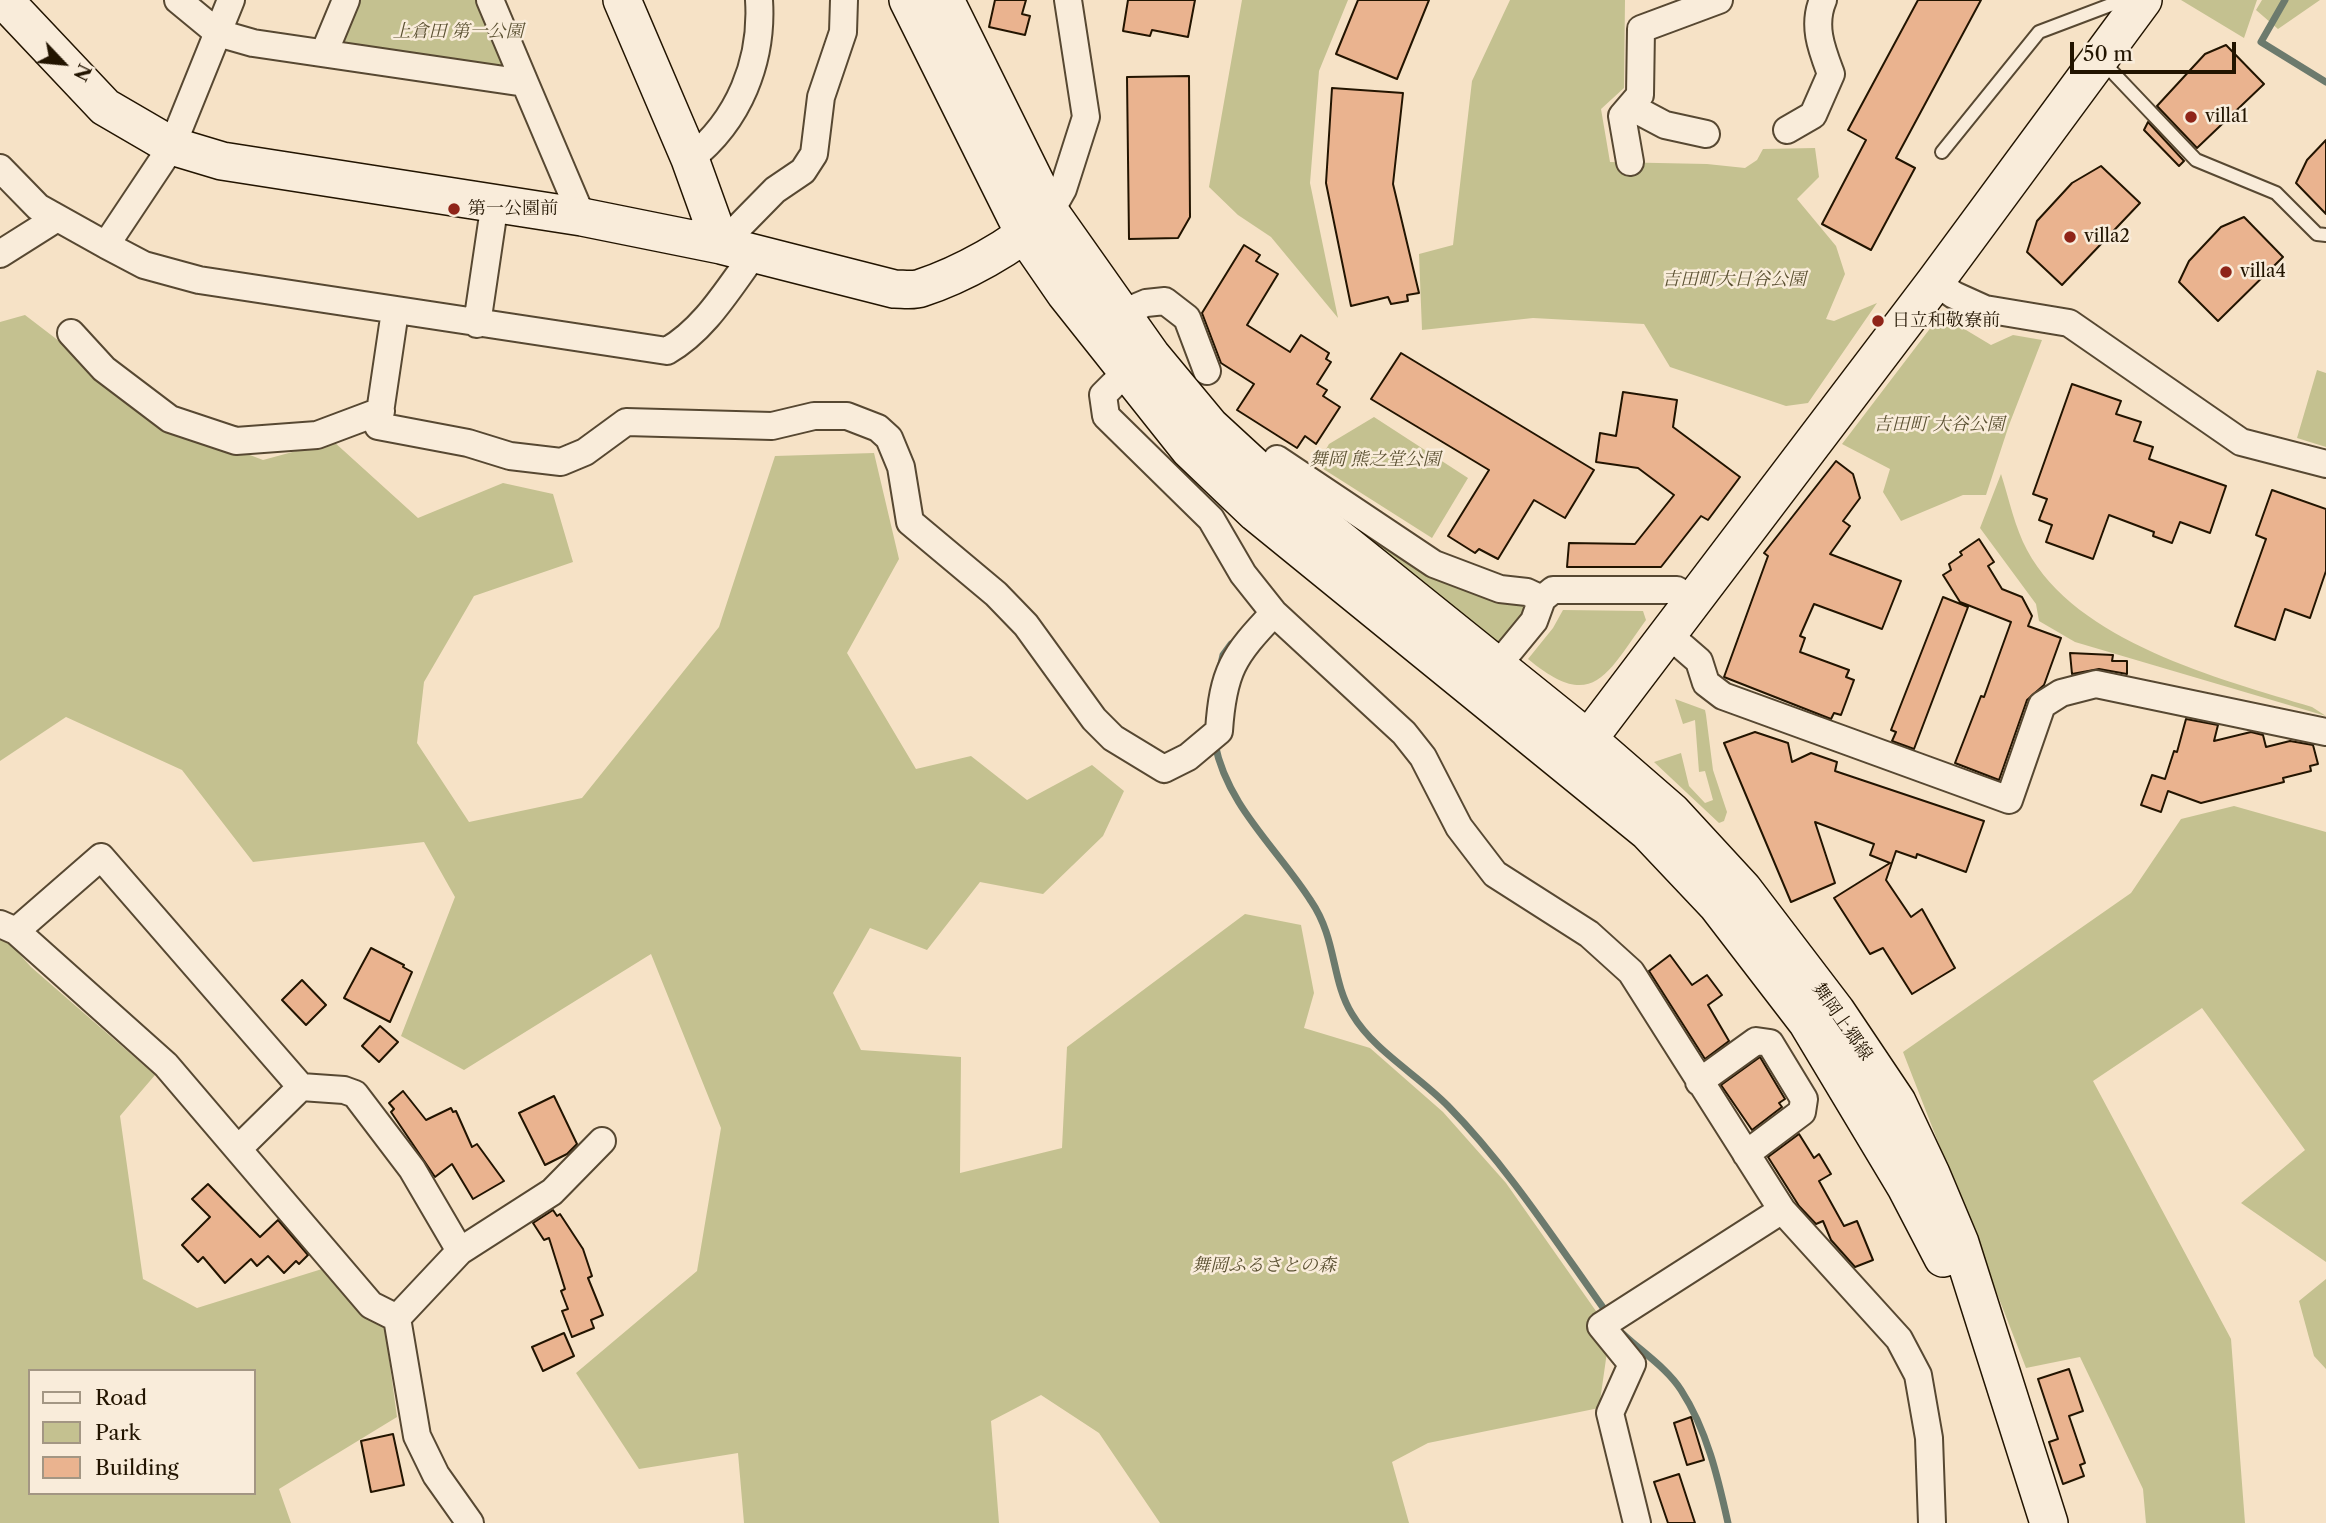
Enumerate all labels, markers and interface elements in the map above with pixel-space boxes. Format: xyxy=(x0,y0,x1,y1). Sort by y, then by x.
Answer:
park label: 上倉田 第一公園 xyxy=(393,21,523,43)
north arrow xyxy=(28,28,98,98)
scale bar xyxy=(2074,28,2240,72)
text: 50 m xyxy=(2083,41,2133,66)
text: N xyxy=(68,60,96,85)
place label: villa1 xyxy=(2205,106,2248,128)
marker: villa1 xyxy=(2183,109,2199,125)
place label: 第一公園前 xyxy=(468,198,558,220)
marker: 第一公園前 xyxy=(446,201,462,217)
place label: villa2 xyxy=(2084,226,2130,248)
marker: villa2 xyxy=(2062,229,2078,245)
place label: villa4 xyxy=(2240,261,2286,283)
marker: villa4 xyxy=(2218,264,2234,280)
park label: 吉田町大日谷公園 xyxy=(1662,269,1806,291)
place label: 日立和敬寮前 xyxy=(1892,310,2000,332)
marker: 日立和敬寮前 xyxy=(1870,313,1886,329)
park label: 吉田町 大谷公園 xyxy=(1874,414,2004,436)
park label: 舞岡 熊之堂公園 xyxy=(1310,449,1440,471)
street label: 舞岡上郷線 xyxy=(1807,979,1877,1065)
park label: 舞岡ふるさとの森 xyxy=(1192,1255,1336,1277)
legend xyxy=(28,1369,256,1495)
text: Road xyxy=(95,1385,147,1410)
text: Park xyxy=(95,1420,141,1445)
text: Building xyxy=(95,1455,179,1480)

